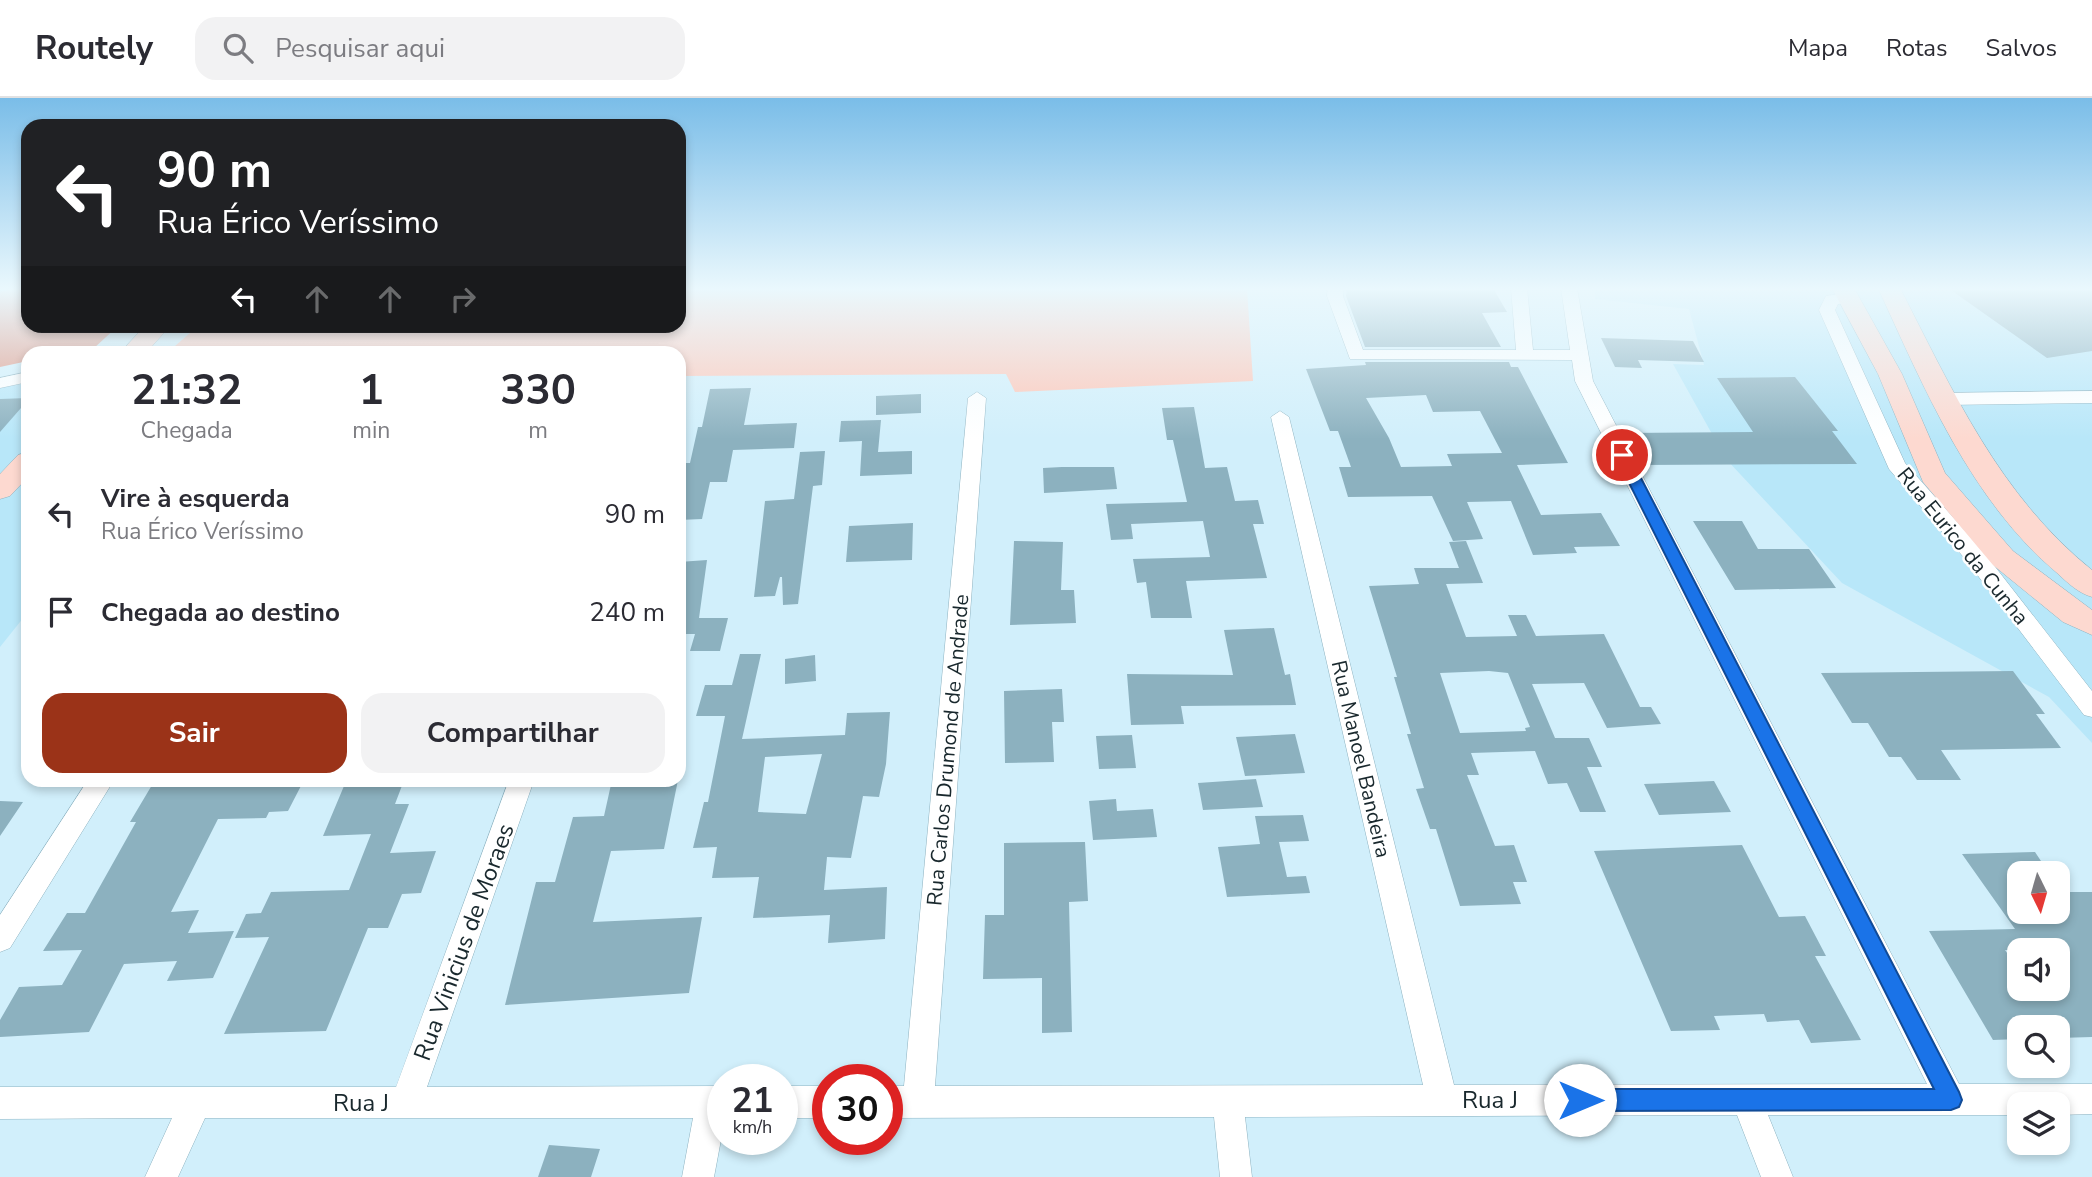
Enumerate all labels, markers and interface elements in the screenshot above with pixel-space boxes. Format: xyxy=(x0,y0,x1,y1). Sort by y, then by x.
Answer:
search box xyxy=(195,17,685,80)
text: Routely xyxy=(35,26,153,71)
icon: search xyxy=(219,29,257,67)
text: Pesquisar aqui xyxy=(275,31,445,66)
text: Mapa xyxy=(1788,32,1848,64)
text: Rotas xyxy=(1886,32,1948,64)
text: Salvos xyxy=(1986,32,2057,64)
text: 90 m xyxy=(157,137,272,204)
icon: left xyxy=(42,147,133,238)
text: Rua Érico Veríssimo xyxy=(157,201,439,244)
icon: left xyxy=(225,280,263,318)
icon: ahead xyxy=(298,280,336,318)
icon: ahead xyxy=(371,280,409,318)
icon: right xyxy=(444,280,482,318)
text: 21:32 xyxy=(131,362,242,419)
text: 1 xyxy=(359,362,384,419)
text: 330 xyxy=(500,362,576,419)
text: Chegada xyxy=(141,415,233,446)
text: min xyxy=(352,415,390,446)
text: m xyxy=(528,415,548,446)
pin xyxy=(1592,425,1652,485)
icon: arrive xyxy=(1603,436,1641,474)
street label: Rua Eurico da Cunha xyxy=(1891,461,2035,631)
text: Vire à esquerda xyxy=(101,481,290,516)
icon: left xyxy=(42,495,80,533)
text: 90 m xyxy=(605,497,665,532)
text: Rua Érico Veríssimo xyxy=(101,516,304,547)
icon: arrive xyxy=(42,593,80,631)
street label: Rua Carlos Drumond de Andrade xyxy=(920,593,976,907)
text: Chegada ao destino xyxy=(101,595,340,630)
text: 240 m xyxy=(589,595,665,630)
street label: Rua Manoel Bandeira xyxy=(1325,657,1397,861)
button: Sair xyxy=(42,693,347,773)
button: Compartilhar xyxy=(361,693,665,773)
street label: Rua Vinicius de Moraes xyxy=(406,819,522,1065)
north arrow xyxy=(2007,861,2070,924)
map controls xyxy=(2007,861,2070,1155)
button: sound xyxy=(2007,938,2070,1001)
button: search xyxy=(2007,1015,2070,1078)
position arrow xyxy=(1543,1063,1617,1137)
speed limit sign: 30 xyxy=(812,1064,903,1155)
text: 21 xyxy=(731,1077,774,1124)
street label: Rua J xyxy=(1462,1084,1518,1116)
street label: Rua J xyxy=(333,1087,389,1119)
button: layers xyxy=(2007,1092,2070,1155)
text: km/h xyxy=(733,1115,772,1139)

